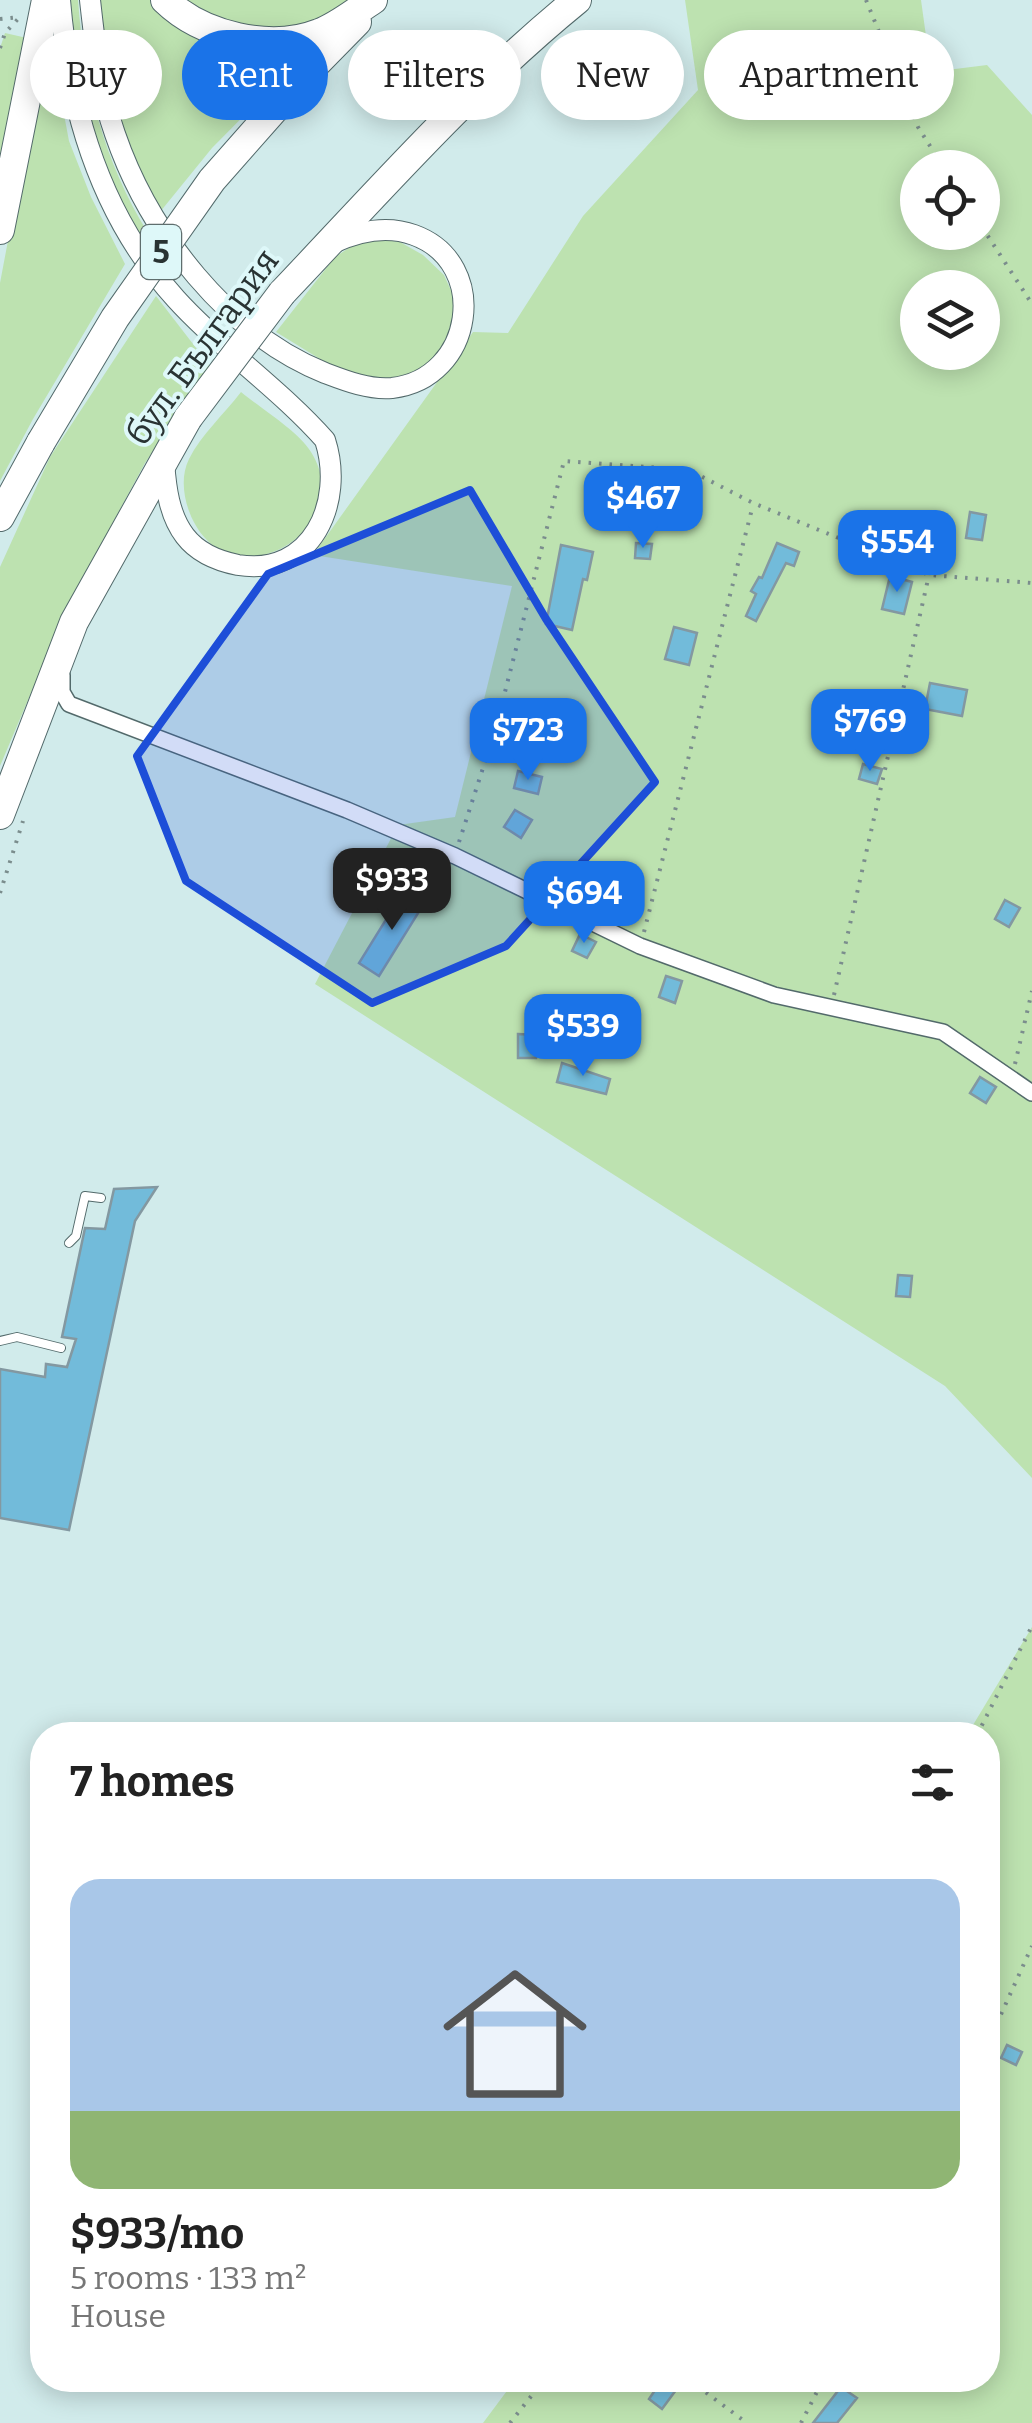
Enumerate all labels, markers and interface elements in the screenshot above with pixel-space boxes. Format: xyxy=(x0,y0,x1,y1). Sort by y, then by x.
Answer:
chip: Buy xyxy=(30,30,162,120)
chip: Rent xyxy=(182,30,328,120)
chip: Filters xyxy=(348,30,521,120)
chip: New xyxy=(541,30,684,120)
chip: Apartment xyxy=(704,30,954,120)
map controls xyxy=(900,150,1000,370)
button: locate xyxy=(900,150,1000,250)
road number: 5 xyxy=(141,225,181,279)
street label: бул. България xyxy=(117,241,287,453)
button: layers xyxy=(900,270,1000,370)
pin: $467 xyxy=(584,466,702,551)
text: $467 xyxy=(606,479,680,517)
pin: $554 xyxy=(838,510,956,595)
text: $554 xyxy=(860,523,934,561)
pin: $769 xyxy=(811,689,929,774)
pin: $723 xyxy=(469,698,587,783)
text: $769 xyxy=(833,702,907,740)
text: $723 xyxy=(492,711,564,749)
pin: $933 xyxy=(333,848,451,933)
text: $933 xyxy=(355,861,429,899)
pin: $694 xyxy=(525,861,643,946)
text: $694 xyxy=(546,874,622,912)
pin: $539 xyxy=(524,994,642,1079)
text: $539 xyxy=(546,1007,620,1045)
icon: filters xyxy=(905,1755,960,1810)
text: 7 homes xyxy=(70,1757,235,1807)
icon: home xyxy=(425,1944,605,2124)
text: $933/mo xyxy=(70,2209,244,2259)
text: 5 rooms · 133 m² xyxy=(70,2259,306,2297)
text: House xyxy=(70,2297,166,2335)

